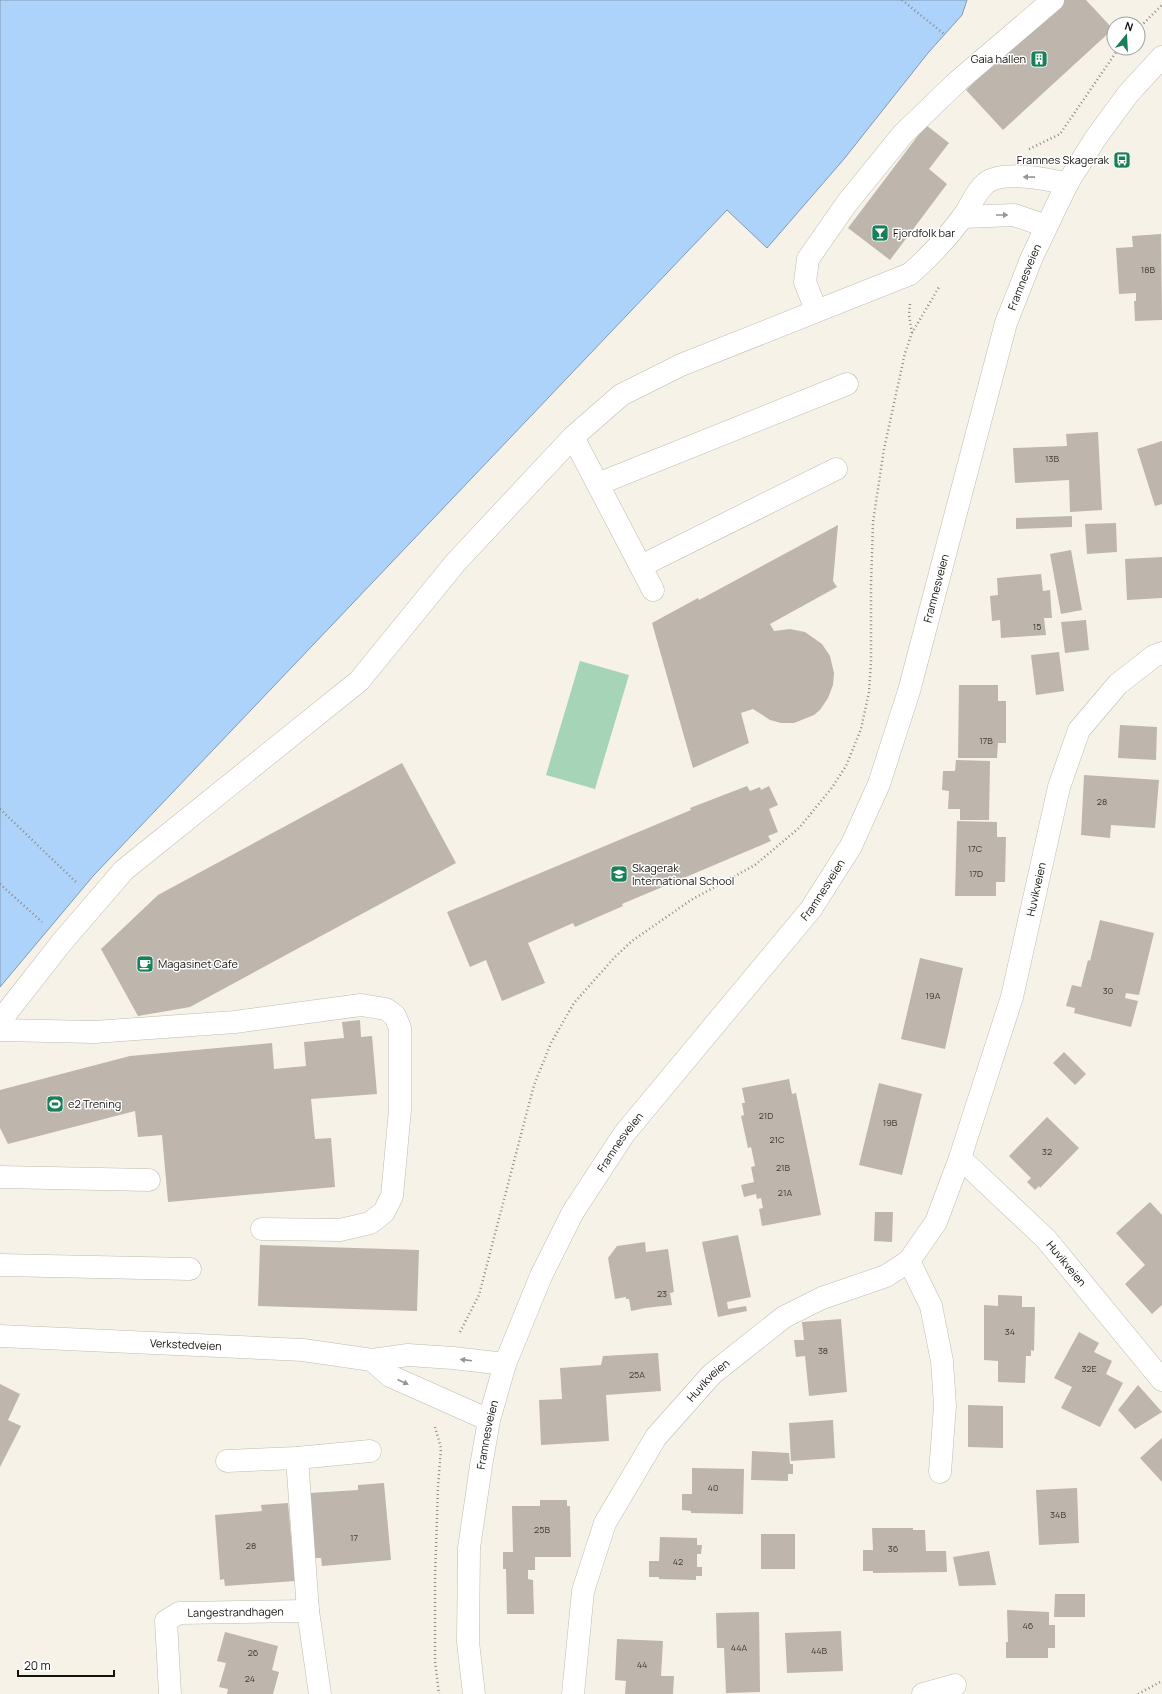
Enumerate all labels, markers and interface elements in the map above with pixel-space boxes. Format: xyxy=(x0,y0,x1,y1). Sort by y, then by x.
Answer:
north arrow xyxy=(1106,16,1146,56)
text: N xyxy=(1123,18,1135,34)
building icon: Gaia hallen xyxy=(1029,49,1049,69)
place label: Gaia hallen xyxy=(971,51,1026,66)
bus stop icon: Framnes Skagerak xyxy=(1112,150,1132,170)
place label: Framnes Skagerak xyxy=(1017,152,1110,167)
one-way arrow xyxy=(1022,174,1035,180)
one-way arrow xyxy=(996,212,1009,218)
bar icon: Fjordfolk bar xyxy=(870,223,890,243)
place label: Fjordfolk bar xyxy=(893,225,955,240)
street label: Framnesveien xyxy=(1004,241,1044,312)
house number: 18B xyxy=(1141,263,1156,276)
house number: 13B xyxy=(1045,452,1059,465)
street label: Framnesveien xyxy=(919,552,952,624)
house number: 15 xyxy=(1033,620,1041,633)
house number: 17B xyxy=(979,734,993,747)
house number: 28 xyxy=(1097,795,1107,808)
house number: 17C xyxy=(968,842,983,855)
street label: Framnesveien xyxy=(797,856,848,923)
place label: Skagerak International School xyxy=(632,860,734,888)
street label: Huvikveien xyxy=(1022,861,1049,918)
school or university icon: Skagerak International School xyxy=(609,864,629,884)
house number: 17D xyxy=(969,867,983,880)
cafe icon: Magasinet Cafe xyxy=(135,954,155,974)
place label: Magasinet Cafe xyxy=(158,956,239,971)
house number: 30 xyxy=(1103,984,1113,997)
house number: 19A xyxy=(926,989,941,1002)
sports icon: e2 Trening xyxy=(45,1094,65,1114)
place label: e2 Trening xyxy=(68,1096,121,1111)
street label: Framnesveien xyxy=(593,1109,646,1175)
house number: 21D xyxy=(759,1109,773,1122)
house number: 19B xyxy=(883,1116,898,1129)
house number: 21C xyxy=(769,1133,785,1146)
house number: 32 xyxy=(1042,1145,1052,1158)
house number: 21B xyxy=(776,1161,791,1174)
house number: 21A xyxy=(778,1186,792,1199)
street label: Huvikveien xyxy=(1043,1237,1090,1289)
house number: 23 xyxy=(657,1287,667,1300)
house number: 34 xyxy=(1005,1325,1015,1338)
street label: Verkstedveien xyxy=(150,1335,222,1353)
house number: 38 xyxy=(818,1344,828,1357)
street label: Huvikveien xyxy=(683,1355,732,1405)
one-way arrow xyxy=(460,1356,472,1363)
house number: 32E xyxy=(1081,1362,1097,1375)
house number: 25A xyxy=(629,1368,645,1381)
one-way arrow xyxy=(398,1379,409,1385)
street label: Framnesveien xyxy=(473,1398,501,1470)
house number: 40 xyxy=(708,1481,718,1494)
house number: 34B xyxy=(1050,1508,1066,1521)
house number: 25B xyxy=(534,1523,550,1536)
house number: 17 xyxy=(350,1531,358,1544)
house number: 28 xyxy=(246,1539,256,1552)
house number: 36 xyxy=(888,1542,899,1555)
house number: 42 xyxy=(673,1555,683,1568)
street label: Langestrandhagen xyxy=(187,1603,284,1620)
house number: 46 xyxy=(1023,1619,1034,1632)
house number: 44A xyxy=(731,1641,748,1654)
house number: 44B xyxy=(811,1644,828,1657)
house number: 26 xyxy=(248,1646,259,1659)
scale bar xyxy=(18,1652,114,1678)
text: 20 m xyxy=(24,1657,51,1674)
house number: 44 xyxy=(637,1658,647,1671)
house number: 24 xyxy=(245,1672,255,1685)

